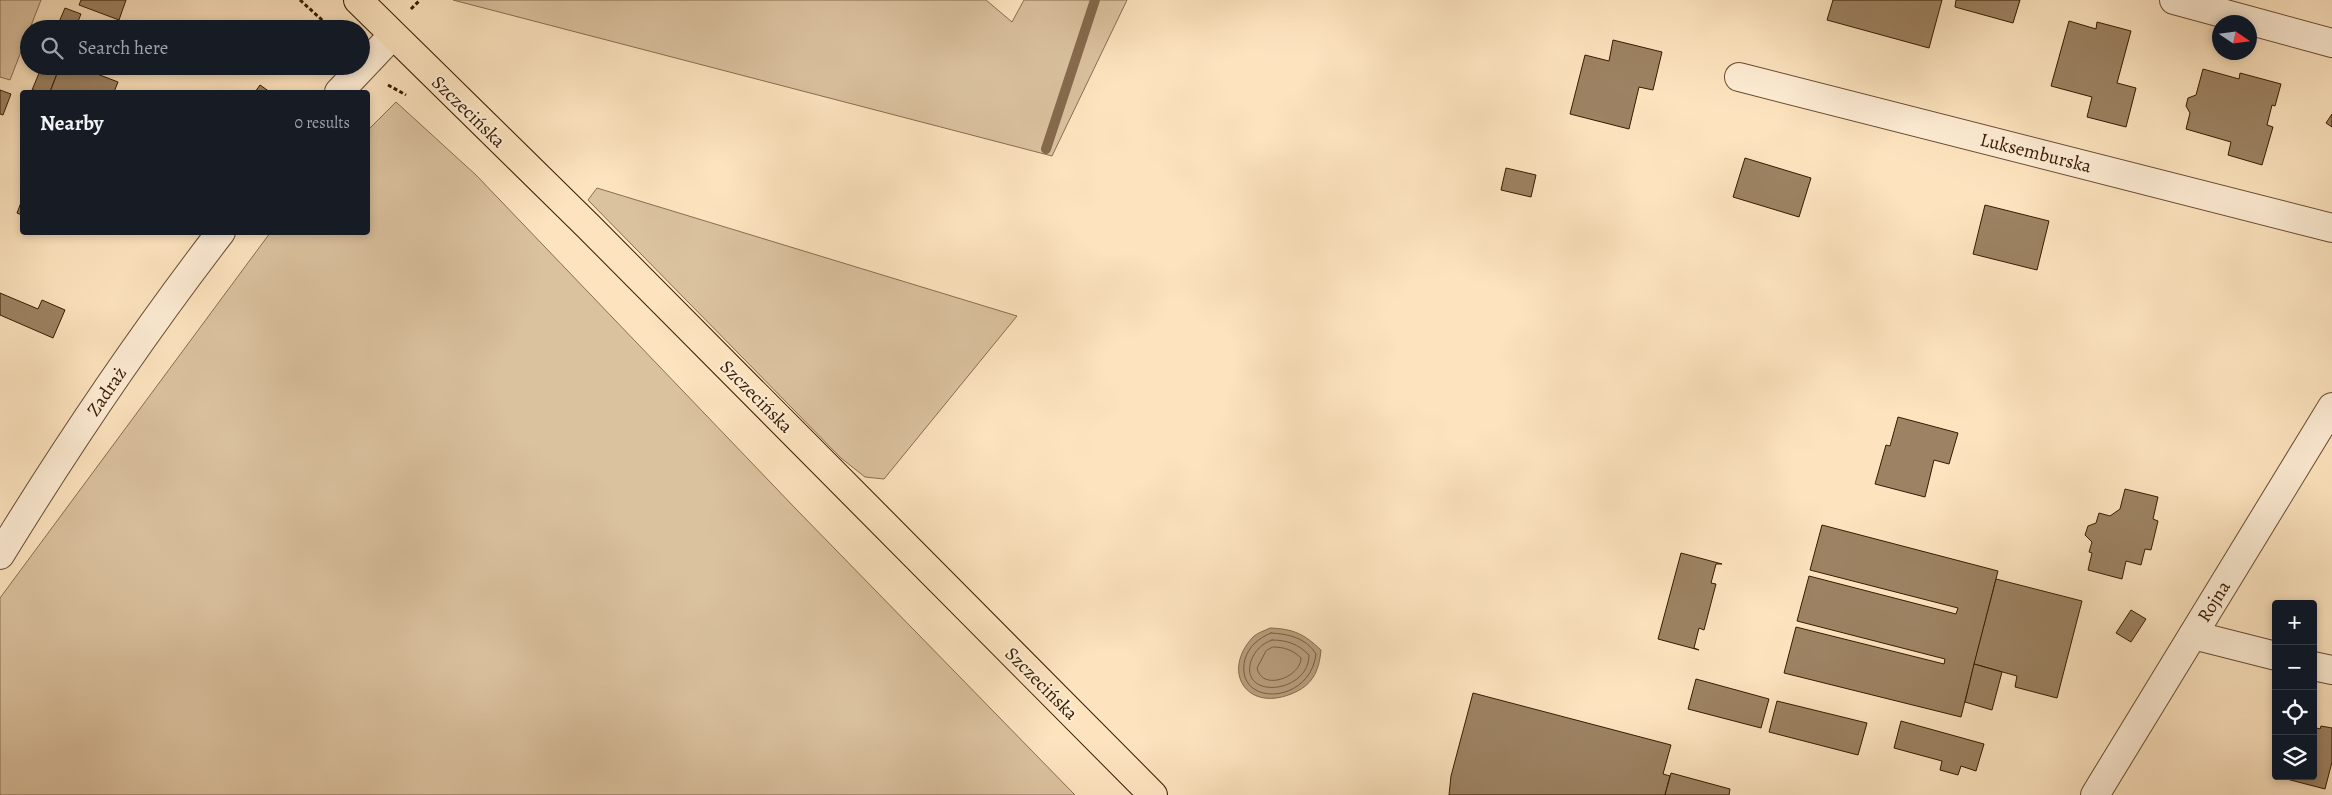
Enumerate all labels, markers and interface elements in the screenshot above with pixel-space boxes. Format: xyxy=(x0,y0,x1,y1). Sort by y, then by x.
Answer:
north arrow xyxy=(2212,15,2257,60)
search box xyxy=(20,20,370,75)
icon: search xyxy=(38,34,66,62)
text: Search here xyxy=(78,35,168,61)
street label: Szczecińska xyxy=(426,70,511,154)
text: Nearby xyxy=(40,109,103,137)
text: 0 results xyxy=(294,112,350,134)
street label: Luksemburska xyxy=(1977,127,2094,179)
street label: Szczecińska xyxy=(714,354,799,439)
street label: Zadraż xyxy=(81,362,133,421)
street label: Rojna xyxy=(2191,576,2237,627)
map controls xyxy=(2272,600,2317,780)
button: + xyxy=(2272,600,2317,645)
street label: Szczecińska xyxy=(999,641,1084,726)
button: − xyxy=(2272,645,2317,690)
button: locate xyxy=(2272,690,2317,735)
button: layers xyxy=(2272,735,2317,780)

